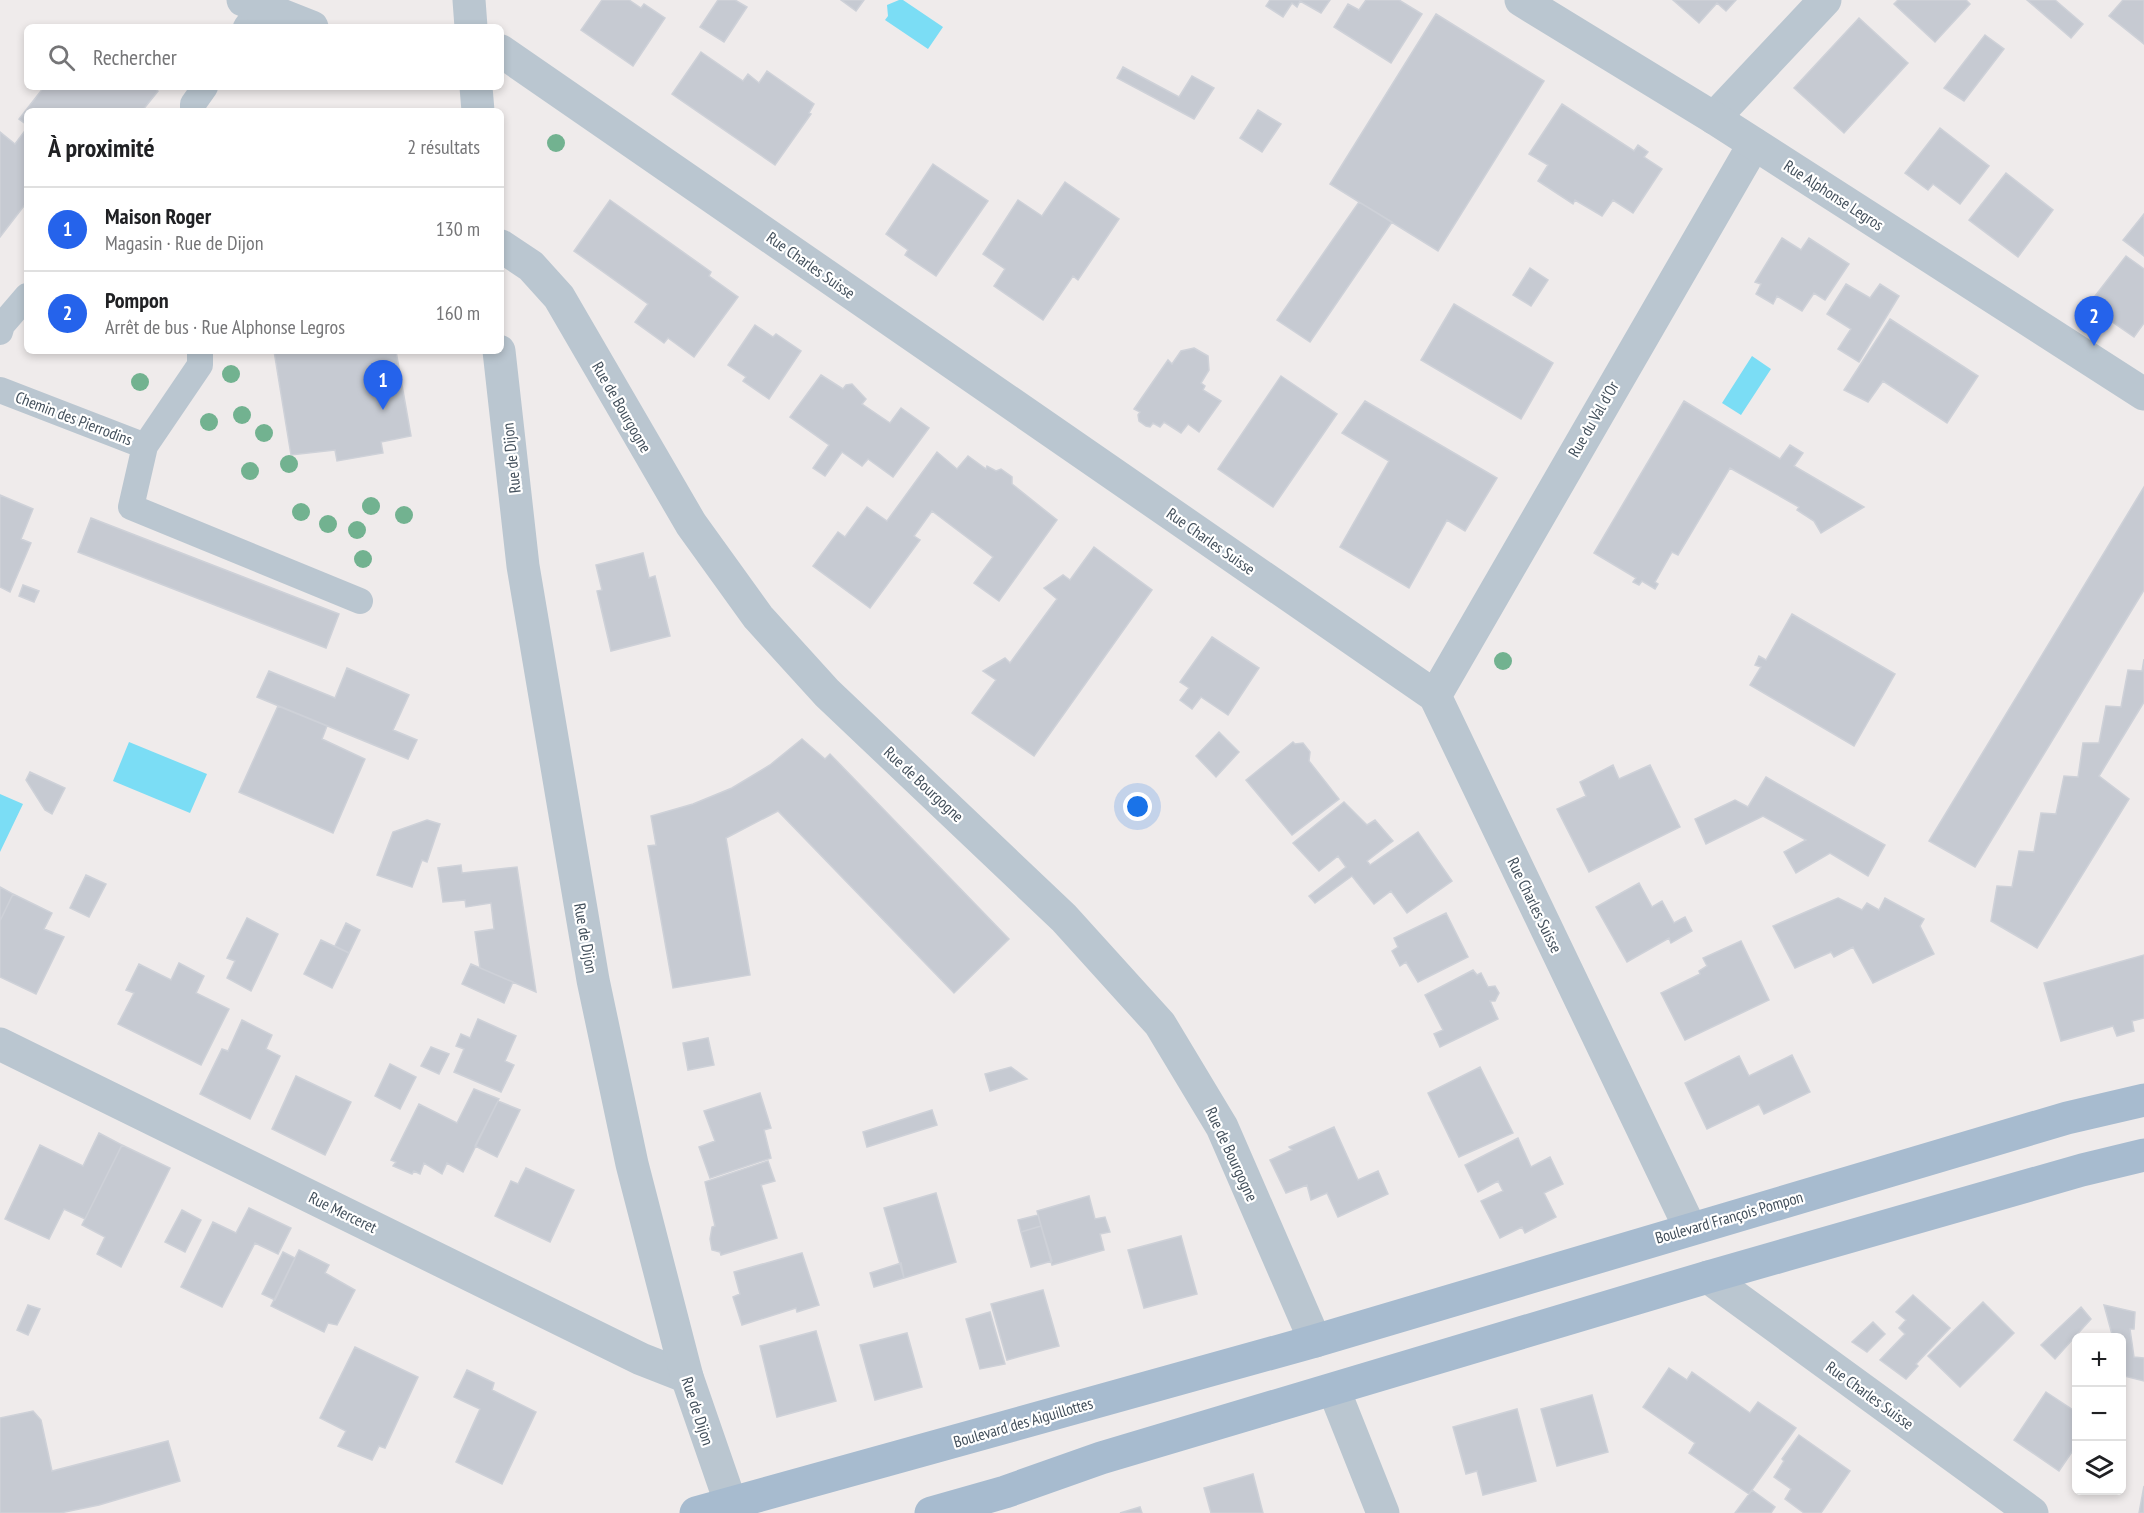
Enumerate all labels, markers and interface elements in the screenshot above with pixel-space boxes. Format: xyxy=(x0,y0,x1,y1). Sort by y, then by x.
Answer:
search box xyxy=(24,24,504,90)
icon: search xyxy=(45,41,78,74)
text: Rechercher xyxy=(93,43,177,71)
text: À proximité xyxy=(48,131,155,164)
text: 2 résultats xyxy=(407,134,480,160)
street label: Rue Alphonse Legros xyxy=(1780,155,1888,235)
text: Maison Roger xyxy=(105,202,211,230)
text: 1 xyxy=(63,216,72,242)
text: 130 m xyxy=(436,216,480,242)
street label: Rue Charles Suisse xyxy=(763,227,859,303)
text: Magasin · Rue de Dijon xyxy=(105,230,264,256)
text: Pompon xyxy=(105,286,169,314)
pin: 2 xyxy=(2074,296,2114,346)
text: 2 xyxy=(63,300,72,326)
text: 160 m xyxy=(436,300,480,326)
text: Arrêt de bus · Rue Alphonse Legros xyxy=(105,314,345,340)
street label: Rue de Bourgogne xyxy=(588,358,656,456)
pin: 1 xyxy=(364,360,403,410)
street label: Rue du Val d'Or xyxy=(1563,377,1623,460)
street label: Chemin des Pierrodins xyxy=(13,387,135,449)
street label: Rue de Dijon xyxy=(497,422,525,494)
street label: Rue Charles Suisse xyxy=(1163,503,1259,579)
street label: Rue de Bourgogne xyxy=(880,742,968,826)
your location xyxy=(1123,792,1152,821)
street label: Rue Charles Suisse xyxy=(1503,854,1567,956)
street label: Rue de Dijon xyxy=(570,901,602,975)
street label: Rue de Bourgogne xyxy=(1201,1104,1263,1204)
street label: Boulevard François Pompon xyxy=(1653,1186,1805,1248)
street label: Rue Merceret xyxy=(306,1187,381,1237)
map controls xyxy=(2072,1333,2126,1495)
button: + xyxy=(2072,1333,2126,1387)
street label: Rue Charles Suisse xyxy=(1822,1356,1918,1434)
street label: Rue de Dijon xyxy=(678,1374,718,1448)
button: − xyxy=(2072,1387,2126,1441)
street label: Boulevard des Aiguillottes xyxy=(951,1393,1095,1451)
button: layers xyxy=(2072,1441,2126,1495)

